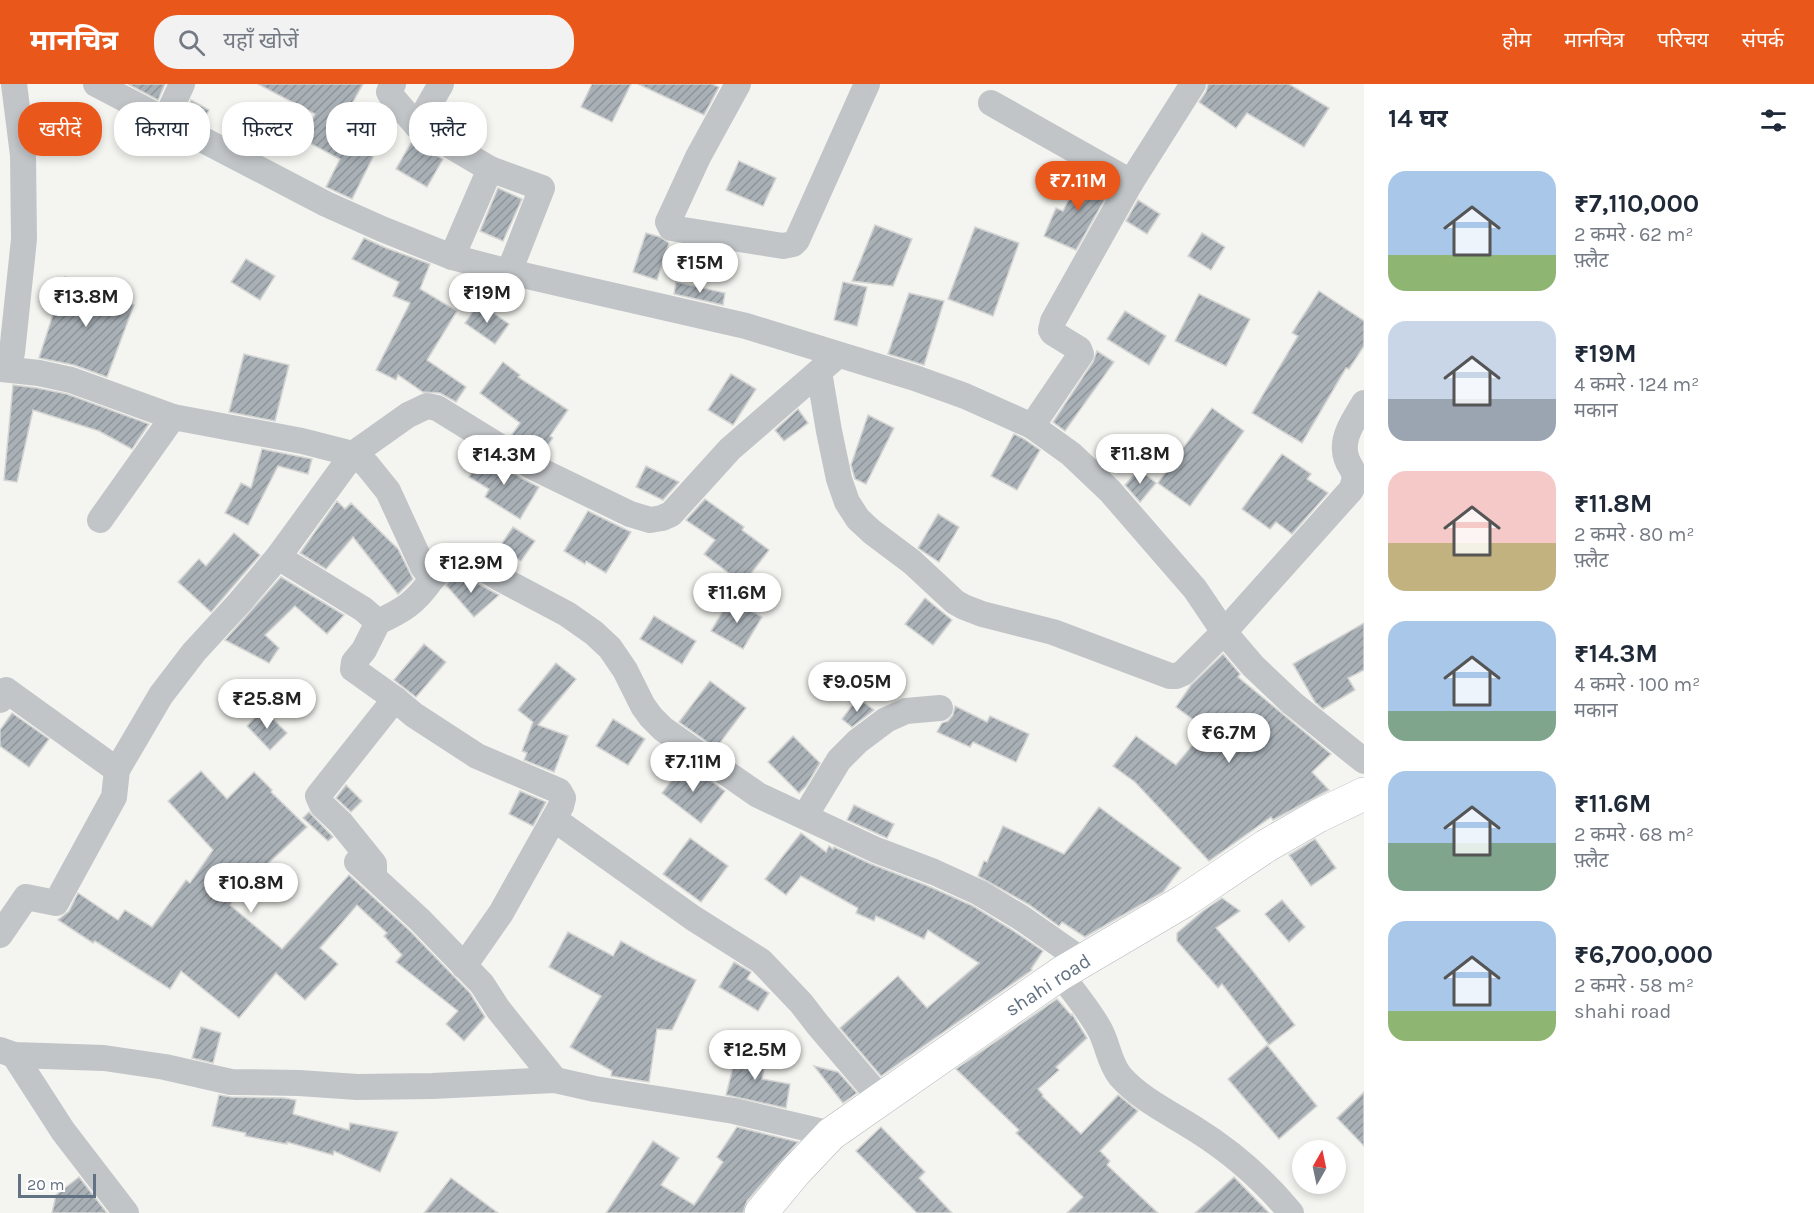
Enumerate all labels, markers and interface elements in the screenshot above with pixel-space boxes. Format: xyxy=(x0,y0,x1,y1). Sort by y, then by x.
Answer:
search box xyxy=(154,15,574,69)
text: मानचित्र xyxy=(30,24,118,57)
icon: search xyxy=(175,26,208,59)
text: यहाँ खोजें xyxy=(223,28,299,54)
text: होम xyxy=(1502,28,1531,52)
text: मानचित्र xyxy=(1564,28,1624,52)
text: परिचय xyxy=(1657,28,1709,52)
text: संपर्क xyxy=(1742,28,1784,52)
chip: खरीदें xyxy=(18,102,102,156)
chip: किराया xyxy=(114,102,210,156)
chip: फ़िल्टर xyxy=(222,102,314,156)
chip: नया xyxy=(326,102,397,156)
chip: फ़्लैट xyxy=(409,102,487,156)
text: 14 घर xyxy=(1388,103,1448,134)
icon: filters xyxy=(1757,104,1790,137)
pin: ₹7.11M xyxy=(1029,161,1127,212)
text: ₹7.11M xyxy=(1049,169,1107,192)
text: ₹7,110,000 xyxy=(1574,188,1699,219)
icon: home xyxy=(1436,195,1508,267)
text: 2 कमरे · 62 m² xyxy=(1574,223,1693,246)
pin: ₹15M xyxy=(664,243,736,294)
text: फ़्लैट xyxy=(1574,249,1609,272)
text: ₹15M xyxy=(676,251,724,274)
pin: ₹19M xyxy=(451,273,523,324)
pin: ₹13.8M xyxy=(37,277,135,328)
text: ₹19M xyxy=(463,281,511,304)
text: ₹13.8M xyxy=(53,285,119,308)
text: ₹19M xyxy=(1574,338,1637,369)
icon: home xyxy=(1436,345,1508,417)
text: 4 कमरे · 124 m² xyxy=(1574,373,1699,396)
text: मकान xyxy=(1574,399,1618,422)
pin: ₹11.8M xyxy=(1091,434,1189,485)
pin: ₹14.3M xyxy=(455,435,553,486)
text: ₹11.8M xyxy=(1110,442,1170,465)
text: ₹14.3M xyxy=(472,443,536,466)
text: ₹11.8M xyxy=(1574,488,1653,519)
icon: home xyxy=(1436,495,1508,567)
text: 2 कमरे · 80 m² xyxy=(1574,523,1695,546)
pin: ₹12.9M xyxy=(422,543,520,594)
text: फ़्लैट xyxy=(1574,549,1609,572)
text: ₹12.9M xyxy=(439,551,503,574)
pin: ₹11.6M xyxy=(688,573,786,624)
text: ₹11.6M xyxy=(707,581,767,604)
text: ₹14.3M xyxy=(1574,638,1658,669)
icon: home xyxy=(1436,645,1508,717)
pin: ₹9.05M xyxy=(808,662,906,713)
text: ₹9.05M xyxy=(822,670,892,693)
text: 4 कमरे · 100 m² xyxy=(1574,673,1700,696)
pin: ₹25.8M xyxy=(218,679,316,730)
text: ₹25.8M xyxy=(232,687,302,710)
text: मकान xyxy=(1574,699,1618,722)
pin: ₹6.7M xyxy=(1187,713,1271,764)
text: ₹6.7M xyxy=(1201,721,1257,744)
pin: ₹7.11M xyxy=(644,742,742,793)
text: ₹7.11M xyxy=(664,750,722,773)
text: ₹11.6M xyxy=(1574,788,1652,819)
icon: home xyxy=(1436,795,1508,867)
text: 2 कमरे · 68 m² xyxy=(1574,823,1694,846)
text: फ़्लैट xyxy=(1574,849,1609,872)
pin: ₹10.8M xyxy=(202,863,300,914)
text: ₹10.8M xyxy=(218,871,284,894)
text: ₹6,700,000 xyxy=(1574,939,1713,970)
icon: home xyxy=(1436,945,1508,1017)
street label: shahi road xyxy=(1001,949,1095,1021)
text: 2 कमरे · 58 m² xyxy=(1574,974,1694,997)
text: shahi road xyxy=(1574,1000,1671,1023)
pin: ₹12.5M xyxy=(706,1030,804,1081)
text: ₹12.5M xyxy=(723,1038,787,1061)
north arrow xyxy=(1292,1140,1346,1194)
map controls xyxy=(1292,1140,1346,1194)
scale bar xyxy=(18,1171,96,1198)
text: 20 m xyxy=(27,1175,65,1194)

